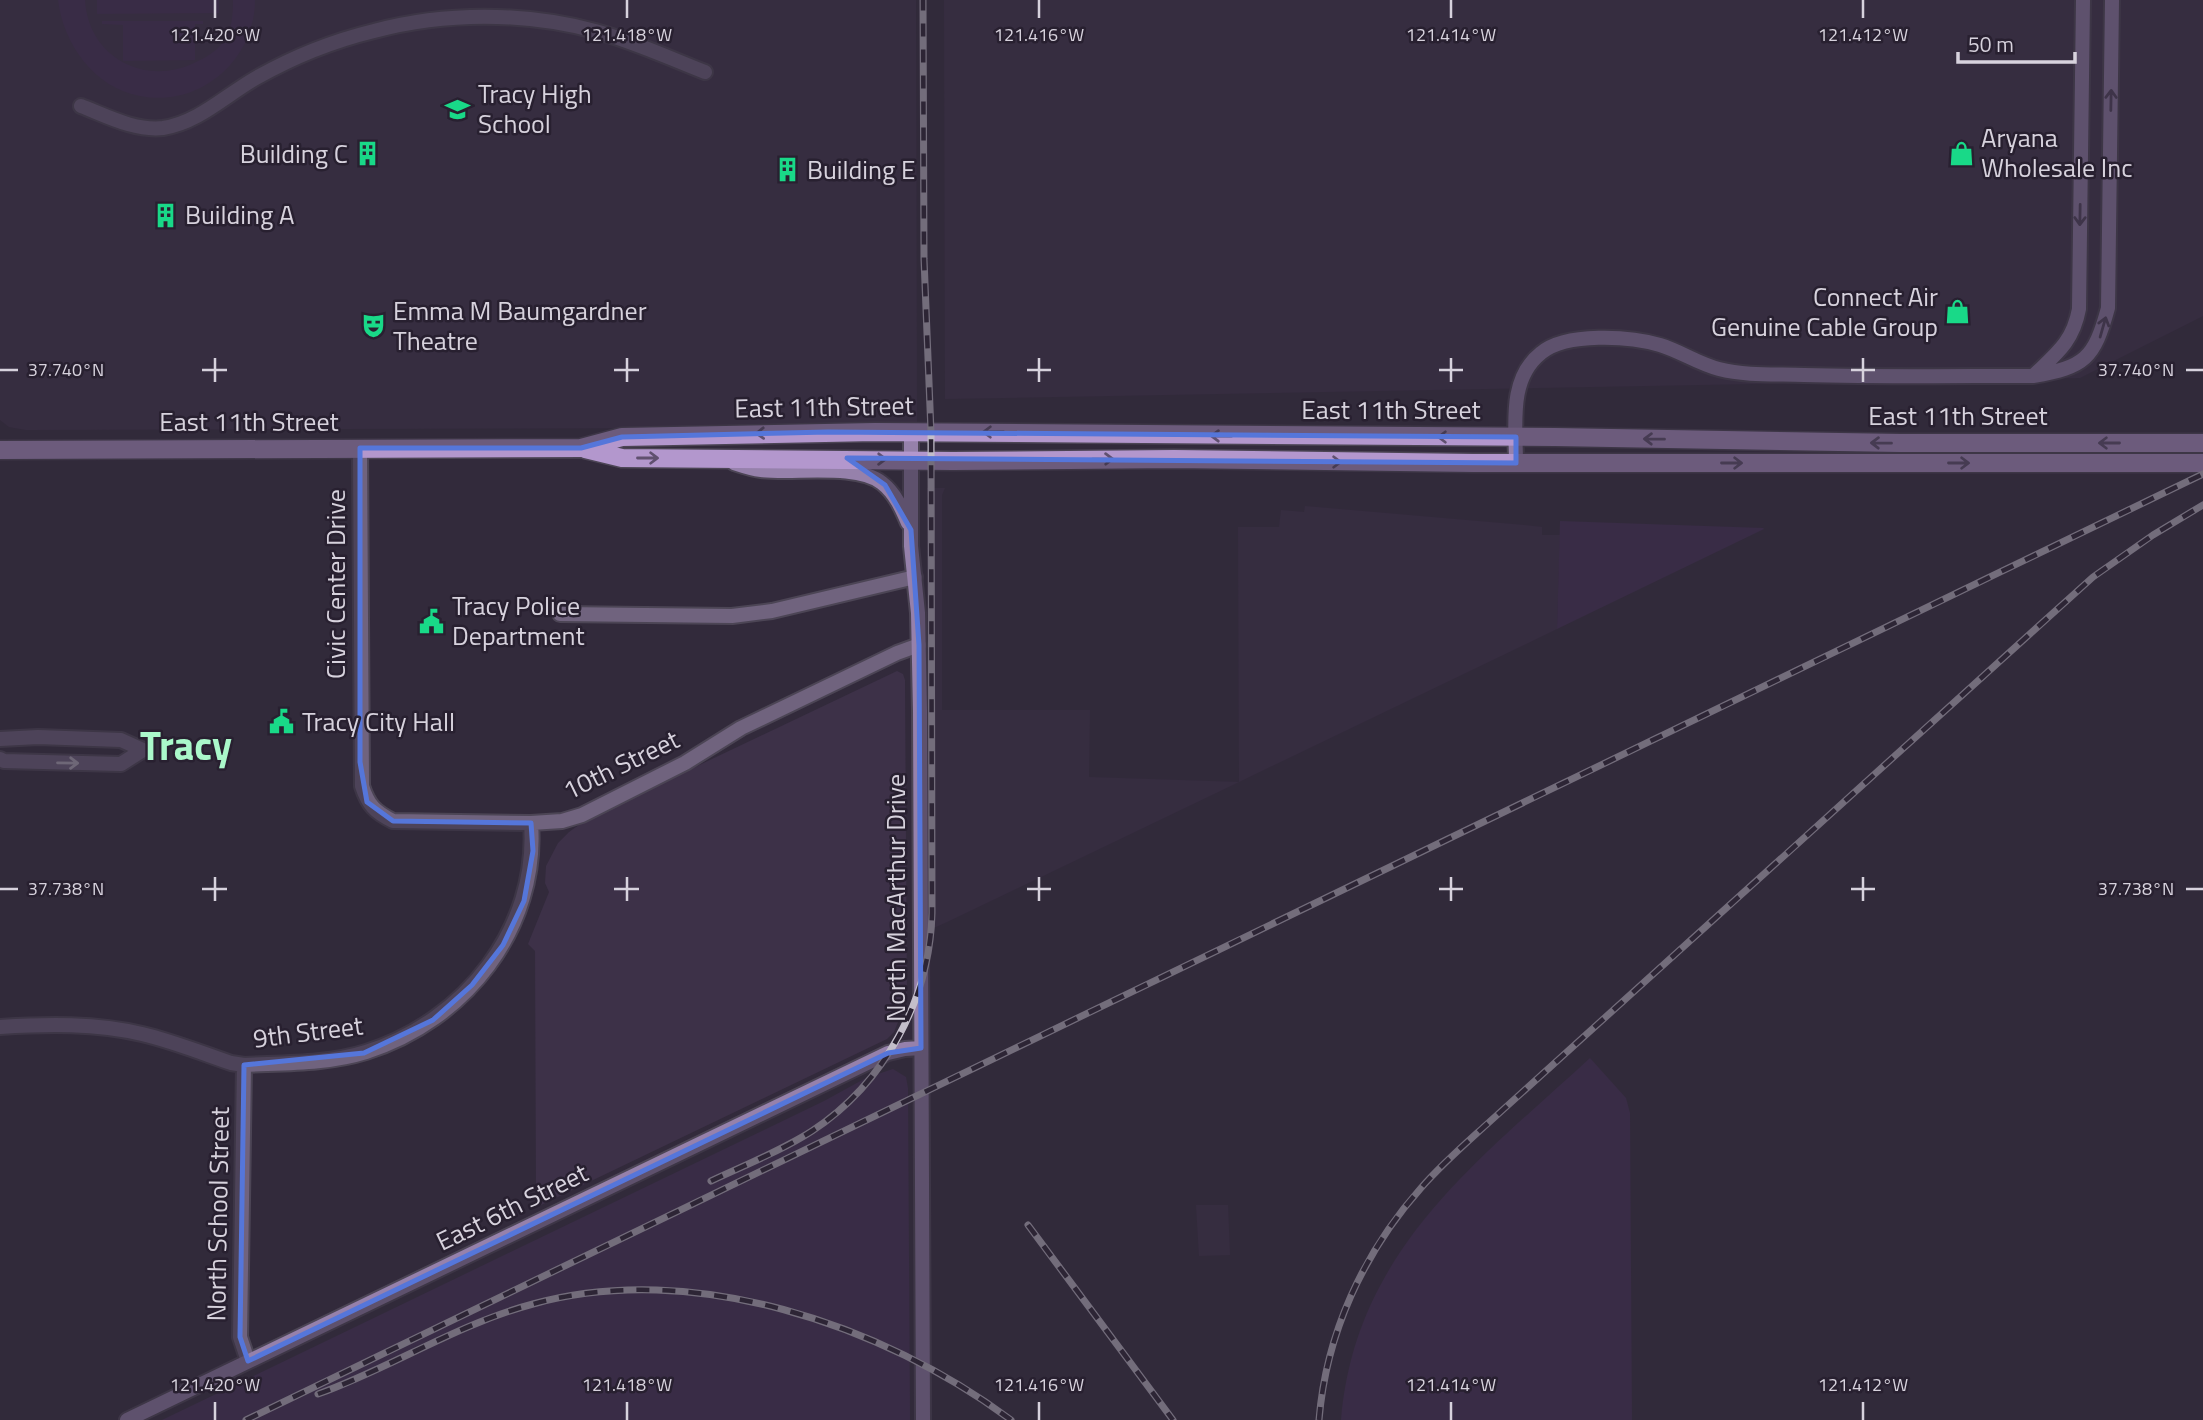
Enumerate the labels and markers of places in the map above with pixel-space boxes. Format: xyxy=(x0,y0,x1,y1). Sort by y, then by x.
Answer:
place label: Tracy High School xyxy=(478,74,592,143)
school or university icon: Tracy High School xyxy=(444,95,472,123)
place label: Aryana Wholesale Inc xyxy=(1981,118,2133,187)
place label: Building C xyxy=(240,134,348,173)
shop icon: Aryana Wholesale Inc xyxy=(1947,139,1975,167)
building icon: Building C xyxy=(354,140,382,168)
place label: Building E xyxy=(807,150,915,189)
building icon: Building E xyxy=(773,156,801,184)
place label: Building A xyxy=(185,195,295,234)
building icon: Building A xyxy=(151,201,179,229)
place label: Connect Air Genuine Cable Group xyxy=(1711,277,1938,346)
place label: Emma M Baumgardner Theatre xyxy=(393,291,647,360)
shop icon: Connect Air Genuine Cable Group xyxy=(1944,298,1972,326)
theatre icon: Emma M Baumgardner Theatre xyxy=(359,312,387,340)
place label: Tracy Police Department xyxy=(452,586,585,655)
public building icon: Tracy Police Department xyxy=(418,607,446,635)
place label: Tracy City Hall xyxy=(302,702,455,741)
public building icon: Tracy City Hall xyxy=(268,708,296,736)

